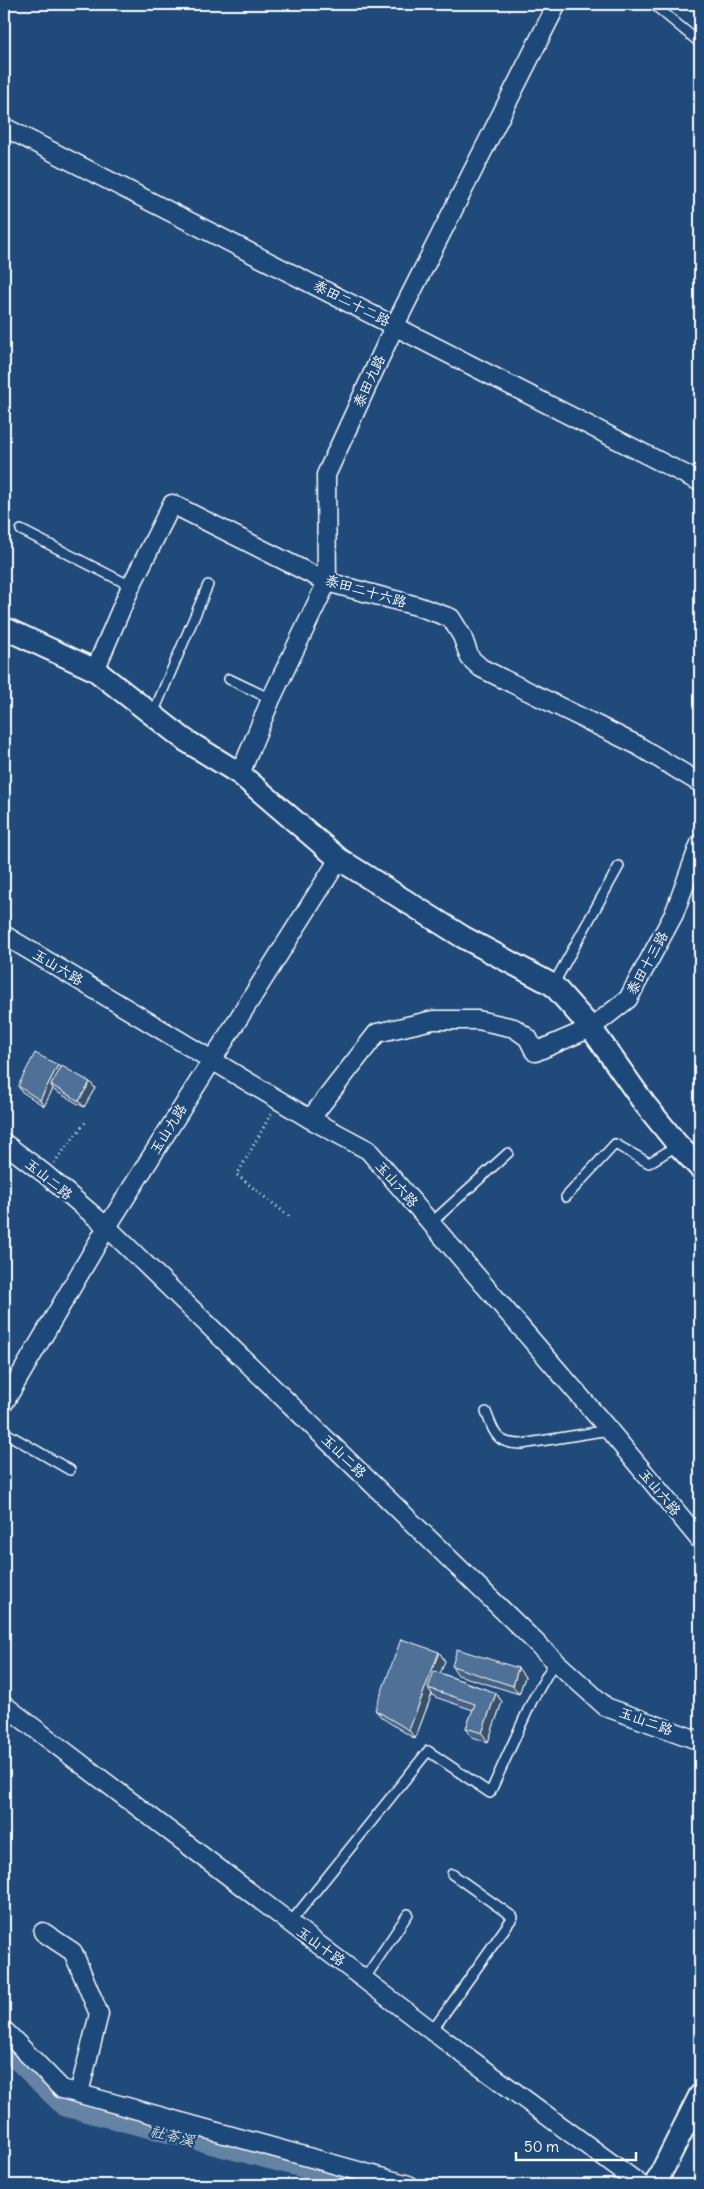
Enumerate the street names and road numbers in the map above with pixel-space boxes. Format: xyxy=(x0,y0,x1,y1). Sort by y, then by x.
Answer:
street label: 泰田二十二路 xyxy=(310,276,394,330)
street label: 泰田九路 xyxy=(349,352,389,410)
street label: 泰田二十六路 xyxy=(323,571,409,611)
street label: 泰田十三路 xyxy=(622,928,672,998)
street label: 玉山六路 xyxy=(29,945,87,989)
street label: 玉山九路 xyxy=(146,1100,190,1158)
street label: 玉山二路 xyxy=(22,1154,76,1204)
street label: 玉山六路 xyxy=(372,1157,422,1211)
street label: 玉山二路 xyxy=(318,1430,370,1482)
street label: 玉山六路 xyxy=(635,1465,685,1519)
street label: 玉山二路 xyxy=(617,1703,675,1739)
street label: 玉山十路 xyxy=(293,1922,349,1970)

